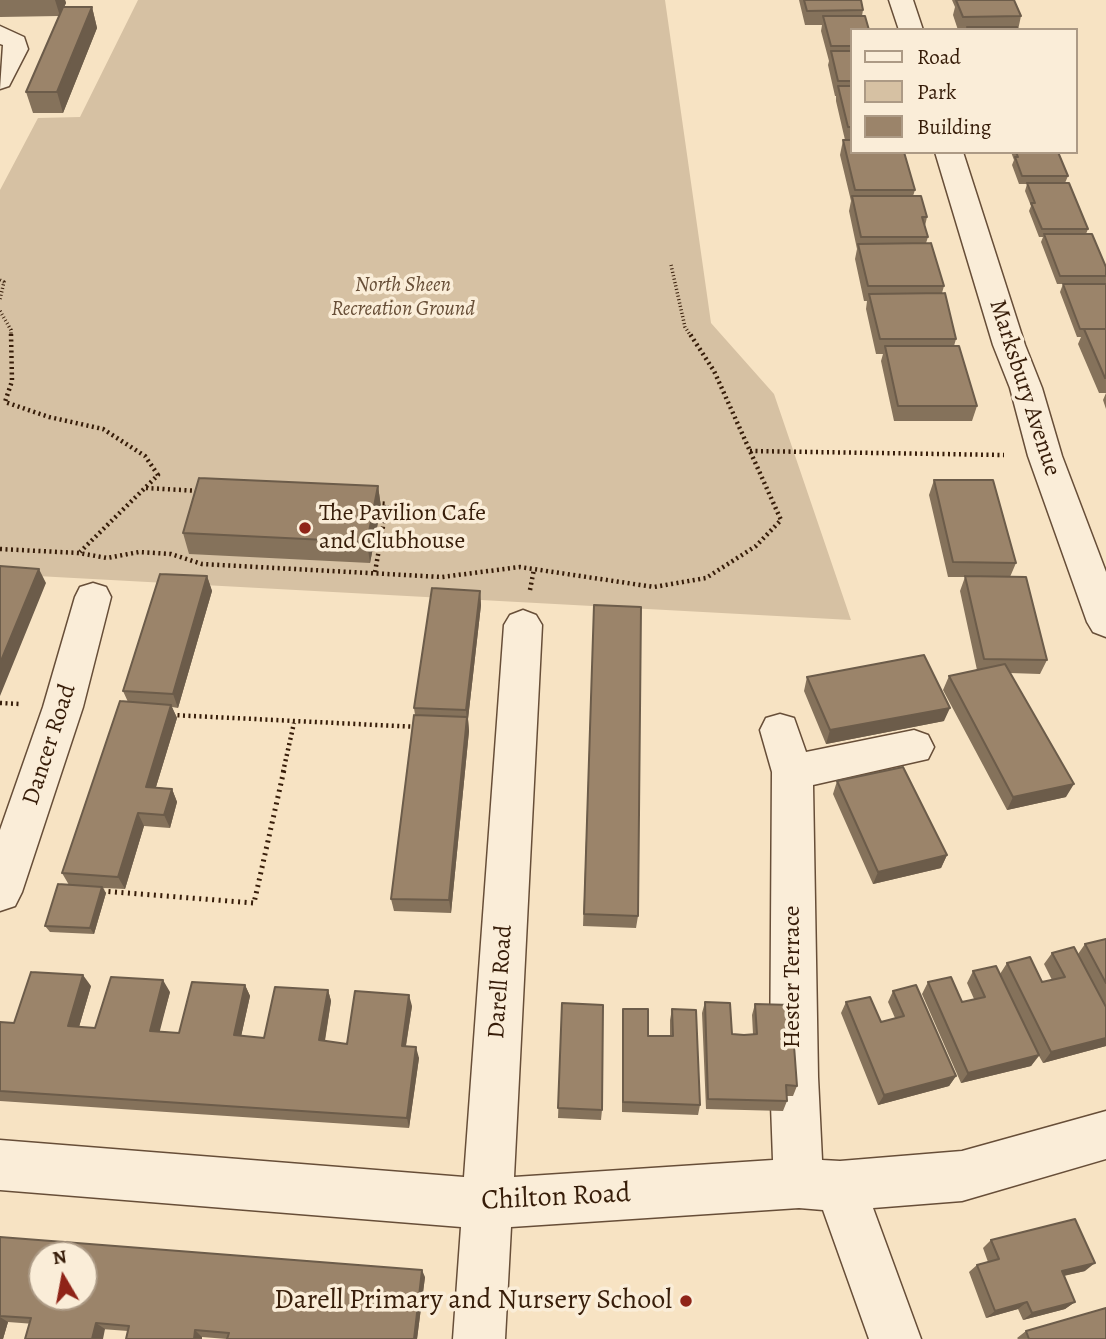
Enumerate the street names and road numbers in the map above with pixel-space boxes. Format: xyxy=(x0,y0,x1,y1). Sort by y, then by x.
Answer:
street label: Marksbury Avenue xyxy=(982,296,1066,480)
street label: Dancer Road xyxy=(17,681,83,809)
street label: Hester Terrace xyxy=(779,906,807,1048)
street label: Darell Road xyxy=(483,924,519,1040)
street label: Chilton Road xyxy=(480,1177,632,1219)

